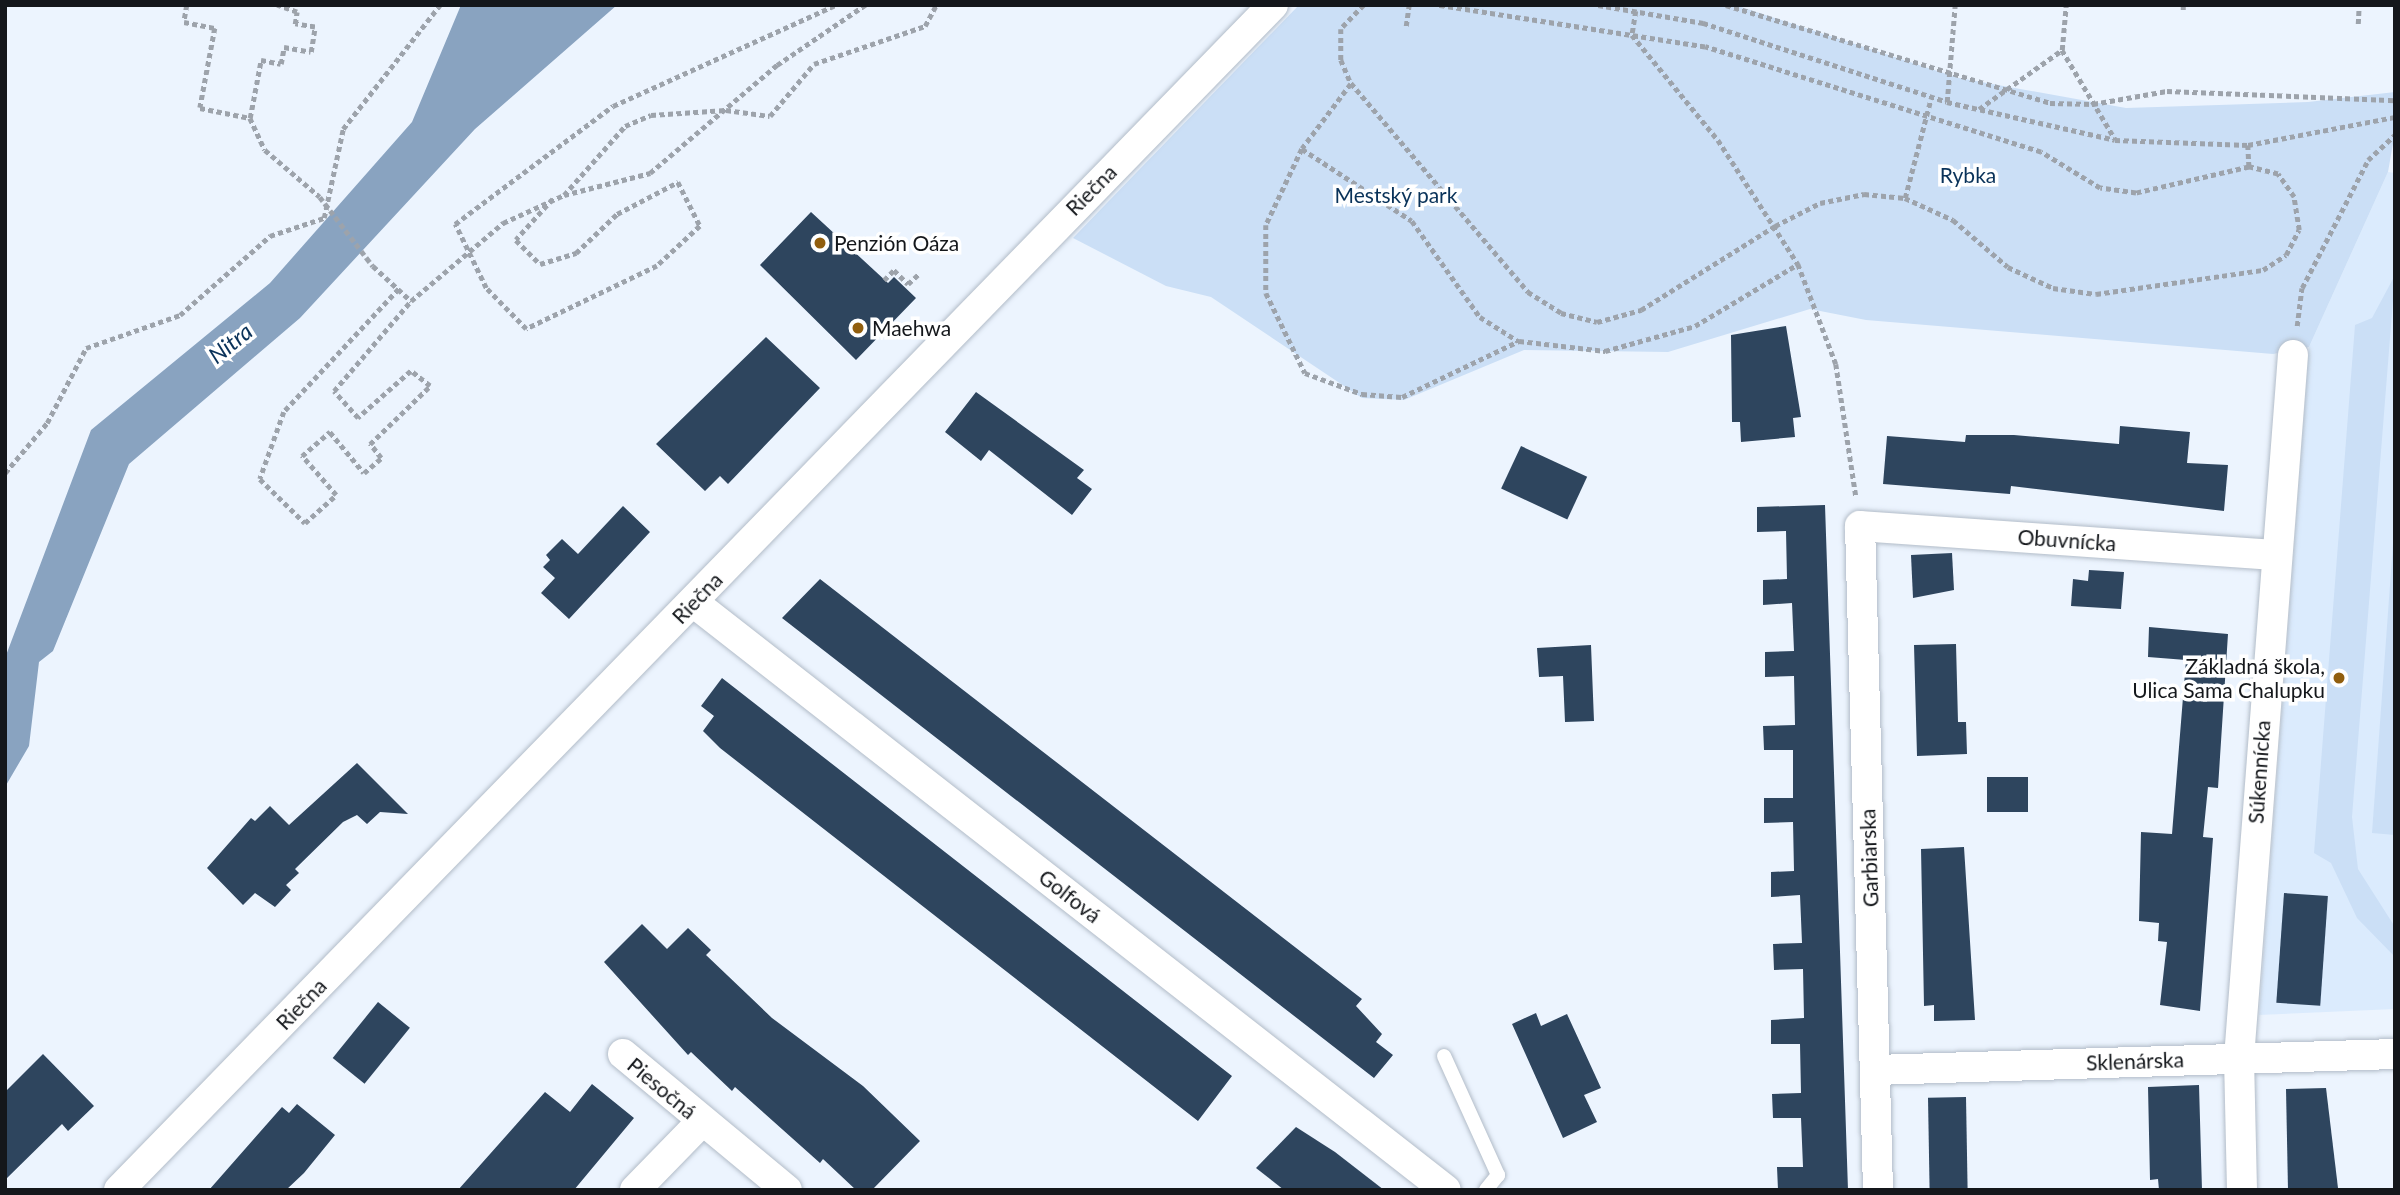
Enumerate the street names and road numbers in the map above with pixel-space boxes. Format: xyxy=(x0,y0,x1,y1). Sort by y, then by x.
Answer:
street label: Riečna xyxy=(1060,159,1122,221)
street label: Obuvnícka xyxy=(2017,524,2117,556)
street label: Riečna xyxy=(667,567,727,629)
street label: Súkennícka xyxy=(2243,719,2275,825)
street label: Garbiarska xyxy=(1855,808,1883,908)
street label: Golfová xyxy=(1034,864,1106,928)
street label: Riečna xyxy=(271,973,331,1035)
street label: Sklenárska xyxy=(2086,1047,2184,1075)
street label: Piesočná xyxy=(623,1052,701,1124)

